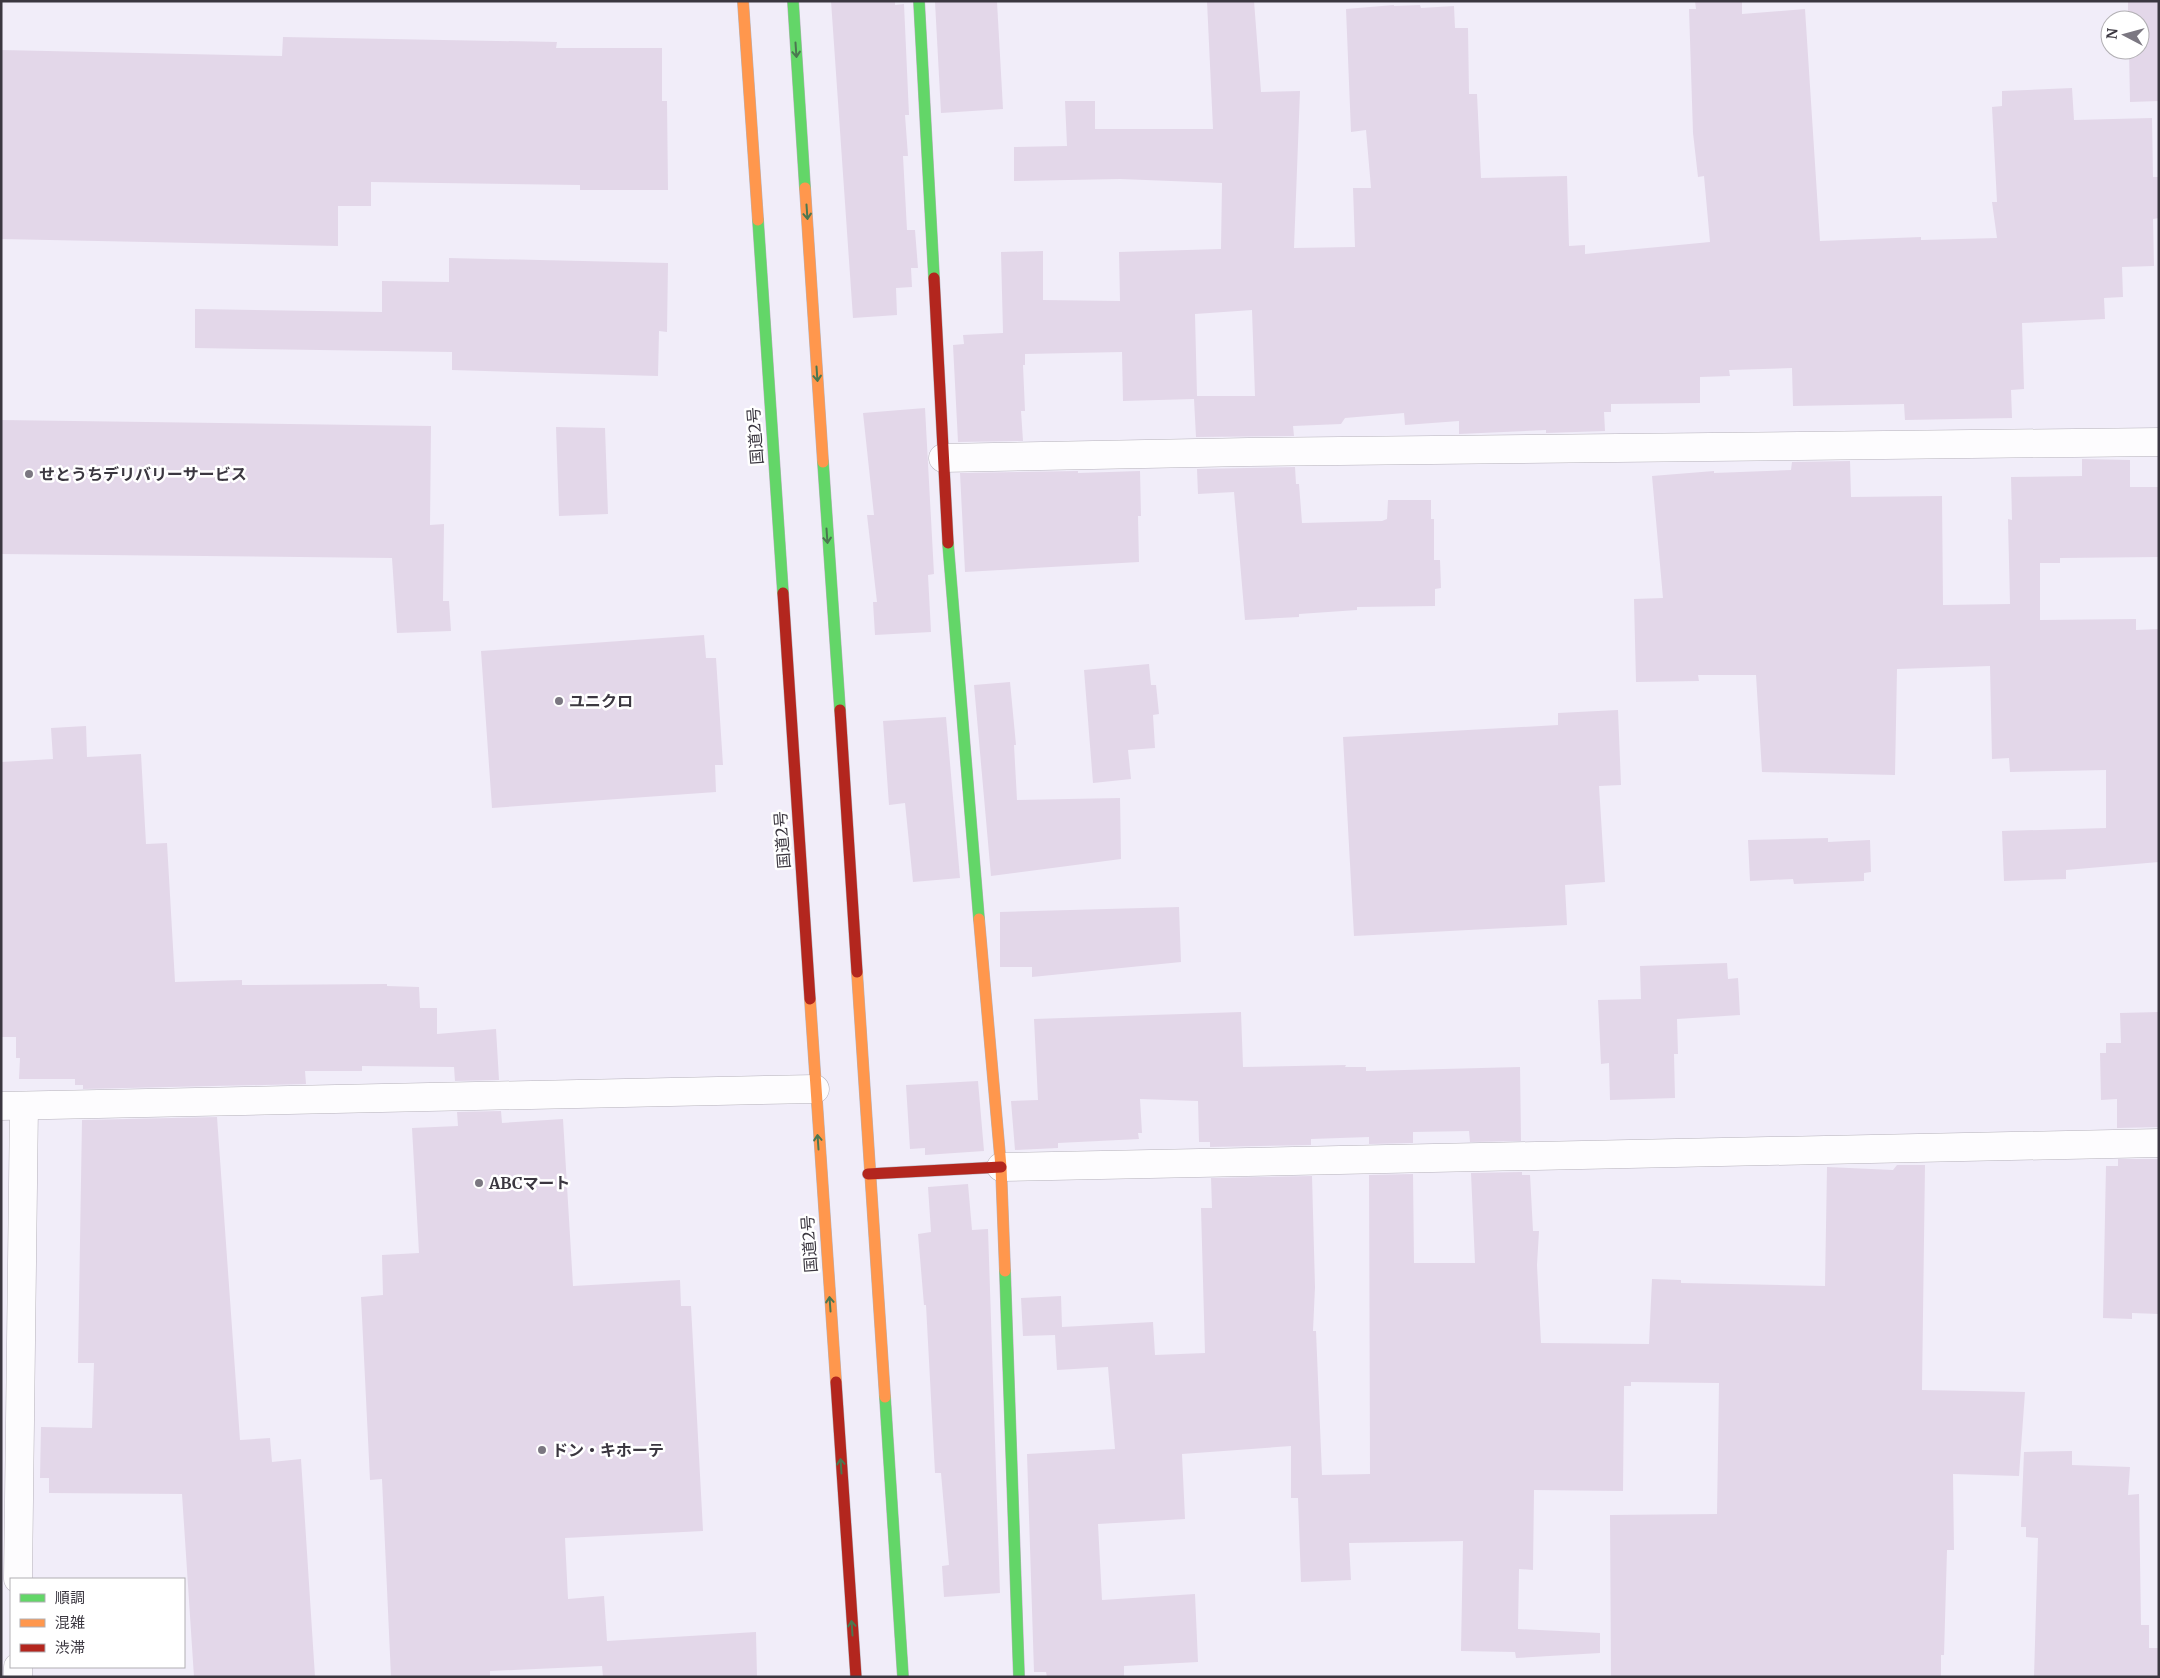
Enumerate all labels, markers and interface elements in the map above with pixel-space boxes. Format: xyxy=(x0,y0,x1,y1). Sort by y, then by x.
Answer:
north arrow xyxy=(2100,10,2150,60)
text: N xyxy=(2103,27,2122,40)
one-way arrow xyxy=(792,42,801,58)
one-way arrow xyxy=(802,204,811,220)
one-way arrow xyxy=(812,366,822,382)
street label: 国道2号 xyxy=(743,407,767,465)
place label: せとうちデリバリーサービス xyxy=(39,464,247,484)
marker: せとうちデリバリーサービス xyxy=(23,468,35,480)
one-way arrow xyxy=(823,528,832,544)
place label: ユニクロ xyxy=(569,691,633,711)
marker: ユニクロ xyxy=(553,695,565,707)
street label: 国道2号 xyxy=(770,811,794,869)
one-way arrow xyxy=(814,1134,823,1150)
place label: ABCマート xyxy=(488,1173,571,1193)
marker: ABCマート xyxy=(473,1177,485,1189)
street label: 国道2号 xyxy=(797,1215,821,1273)
one-way arrow xyxy=(825,1296,834,1312)
place label: ドン・キホーテ xyxy=(552,1440,664,1460)
marker: ドン・キホーテ xyxy=(536,1444,548,1456)
one-way arrow xyxy=(836,1458,845,1474)
legend xyxy=(10,1578,185,1668)
text: 順調 xyxy=(55,1588,85,1607)
text: 混雑 xyxy=(55,1613,85,1632)
one-way arrow xyxy=(848,1620,857,1636)
text: 渋滞 xyxy=(55,1638,85,1657)

